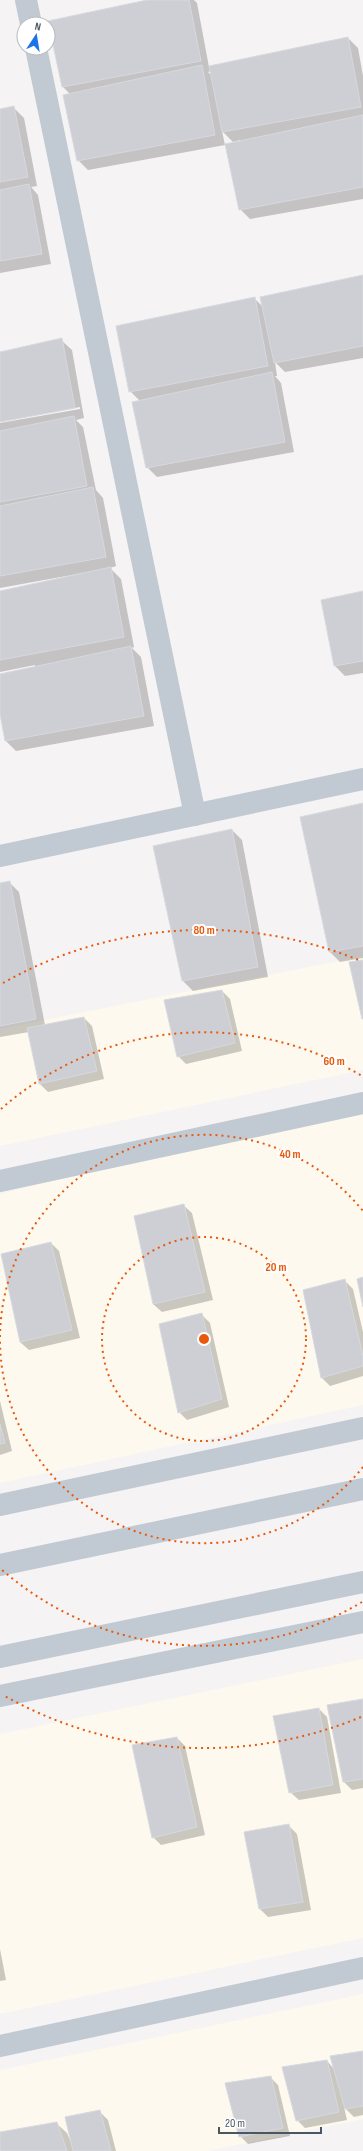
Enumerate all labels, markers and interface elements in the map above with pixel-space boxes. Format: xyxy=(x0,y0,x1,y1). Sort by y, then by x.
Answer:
north arrow xyxy=(16,16,56,56)
text: N xyxy=(34,20,42,34)
text: 80 m xyxy=(193,923,215,938)
text: 60 m xyxy=(323,1054,345,1069)
text: 40 m xyxy=(279,1147,301,1162)
text: 20 m xyxy=(266,1260,286,1275)
centre of rings xyxy=(197,1332,211,1346)
scale bar xyxy=(219,2109,321,2135)
text: 20 m xyxy=(225,2116,245,2131)

